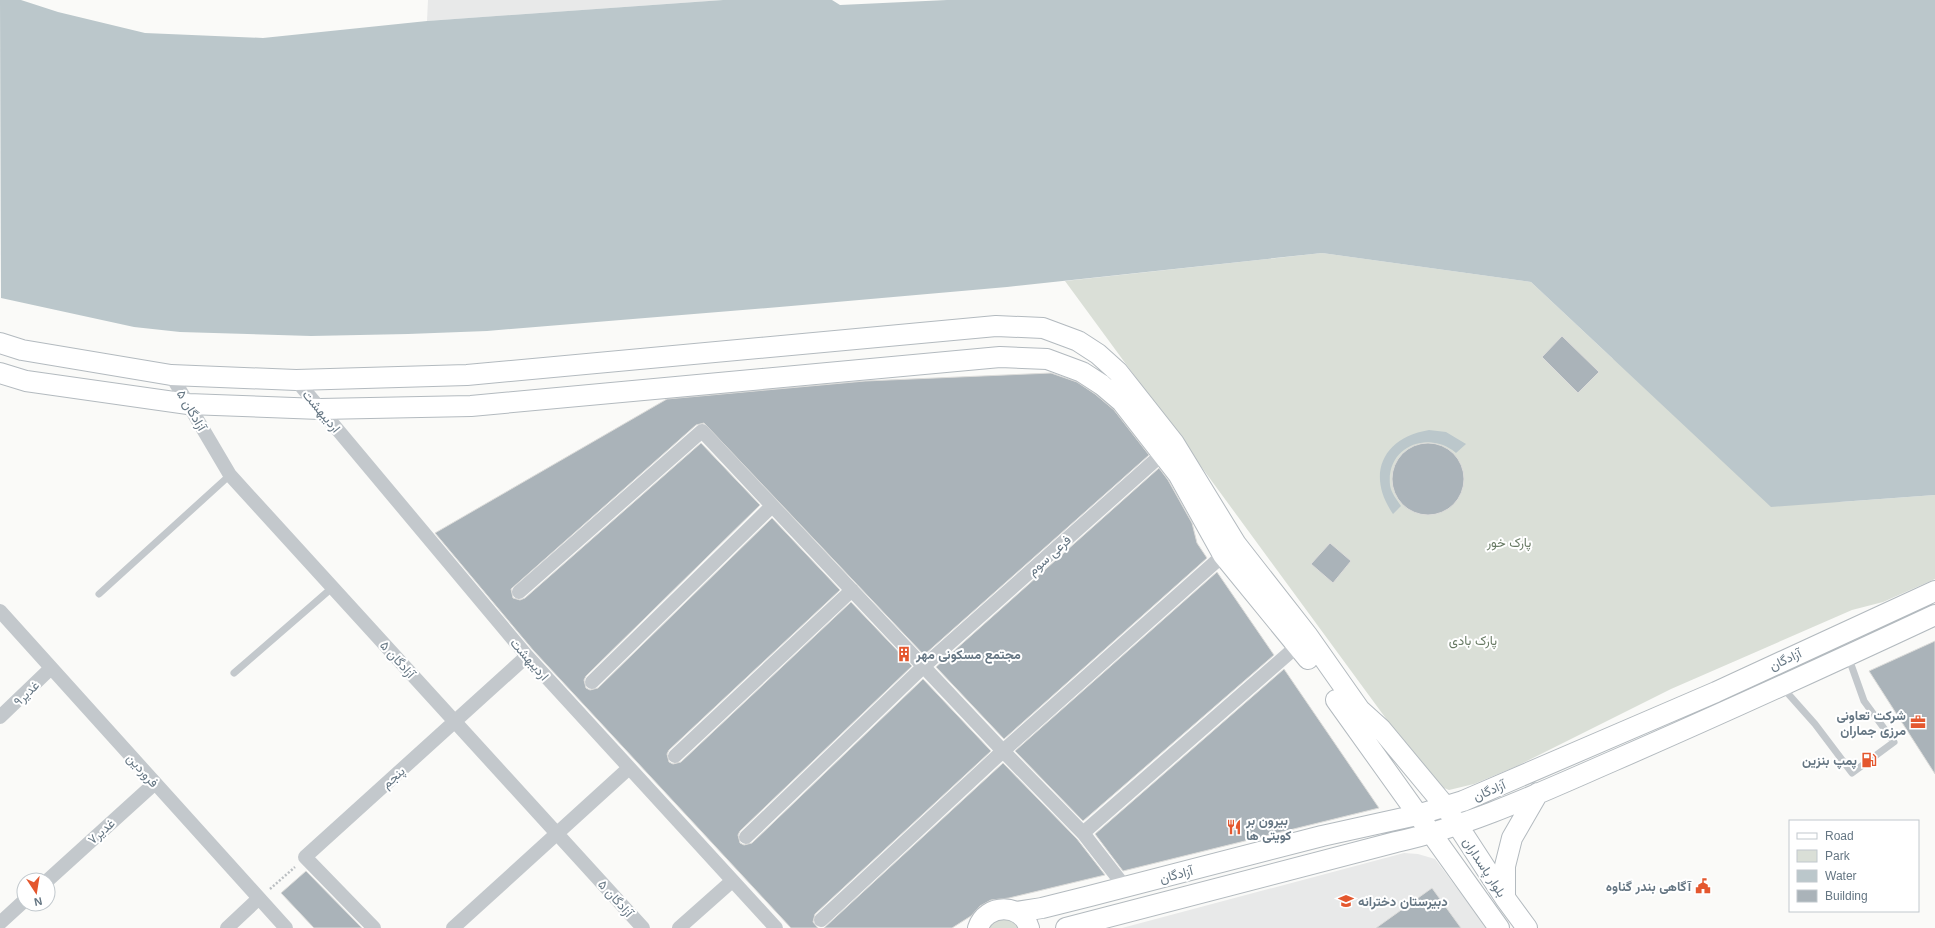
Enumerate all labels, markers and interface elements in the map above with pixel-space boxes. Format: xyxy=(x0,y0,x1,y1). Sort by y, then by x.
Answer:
street label: آزادگان ۵ xyxy=(173,387,210,435)
street label: اردیبهشت xyxy=(299,387,344,436)
street label: فرعی سوم xyxy=(1025,532,1075,579)
park label: پارک خور xyxy=(1486,535,1531,552)
park label: پارک بادی xyxy=(1449,633,1497,650)
street label: اردیبهشت xyxy=(507,635,552,684)
street label: آزادگان ۵ xyxy=(376,638,419,682)
building icon: مجتمع مسکونی مهر xyxy=(895,645,913,663)
street label: آزادگان xyxy=(1767,645,1805,674)
place label: مجتمع مسکونی مهر xyxy=(915,647,1021,664)
street label: غدیر۹ xyxy=(11,678,43,710)
place label: شرکت تعاونی مرزی جماران xyxy=(1836,708,1906,739)
office icon: شرکت تعاونی مرزی جماران xyxy=(1909,713,1927,731)
street label: فروردین xyxy=(123,750,162,791)
fuel station icon: پمپ بنزین xyxy=(1860,751,1878,769)
place label: پمپ بنزین xyxy=(1802,753,1857,770)
street label: پنجم xyxy=(379,763,409,793)
street label: آزادگان xyxy=(1471,777,1509,805)
place label: بیرون بر کویتی ها xyxy=(1245,813,1292,844)
street label: غدیر۷ xyxy=(85,815,119,848)
restaurant icon: بیرون بر کویتی ها xyxy=(1225,818,1243,836)
legend xyxy=(1789,820,1919,912)
text: Road xyxy=(1825,829,1854,843)
street label: بلوار پاسداران xyxy=(1458,835,1509,901)
text: Park xyxy=(1825,849,1851,863)
street label: آزادگان xyxy=(1158,863,1196,887)
text: Water xyxy=(1825,869,1857,883)
north arrow xyxy=(16,872,56,912)
street label: آزادگان ۵ xyxy=(594,877,637,921)
public building icon: آگاهی بندر گناوه xyxy=(1694,877,1712,895)
place label: آگاهی بندر گناوه xyxy=(1606,879,1693,895)
text: Building xyxy=(1825,889,1868,903)
school or university icon: دبیرستان دخترانه xyxy=(1337,892,1355,910)
place label: دبیرستان دخترانه xyxy=(1358,894,1448,910)
text: N xyxy=(33,895,43,908)

